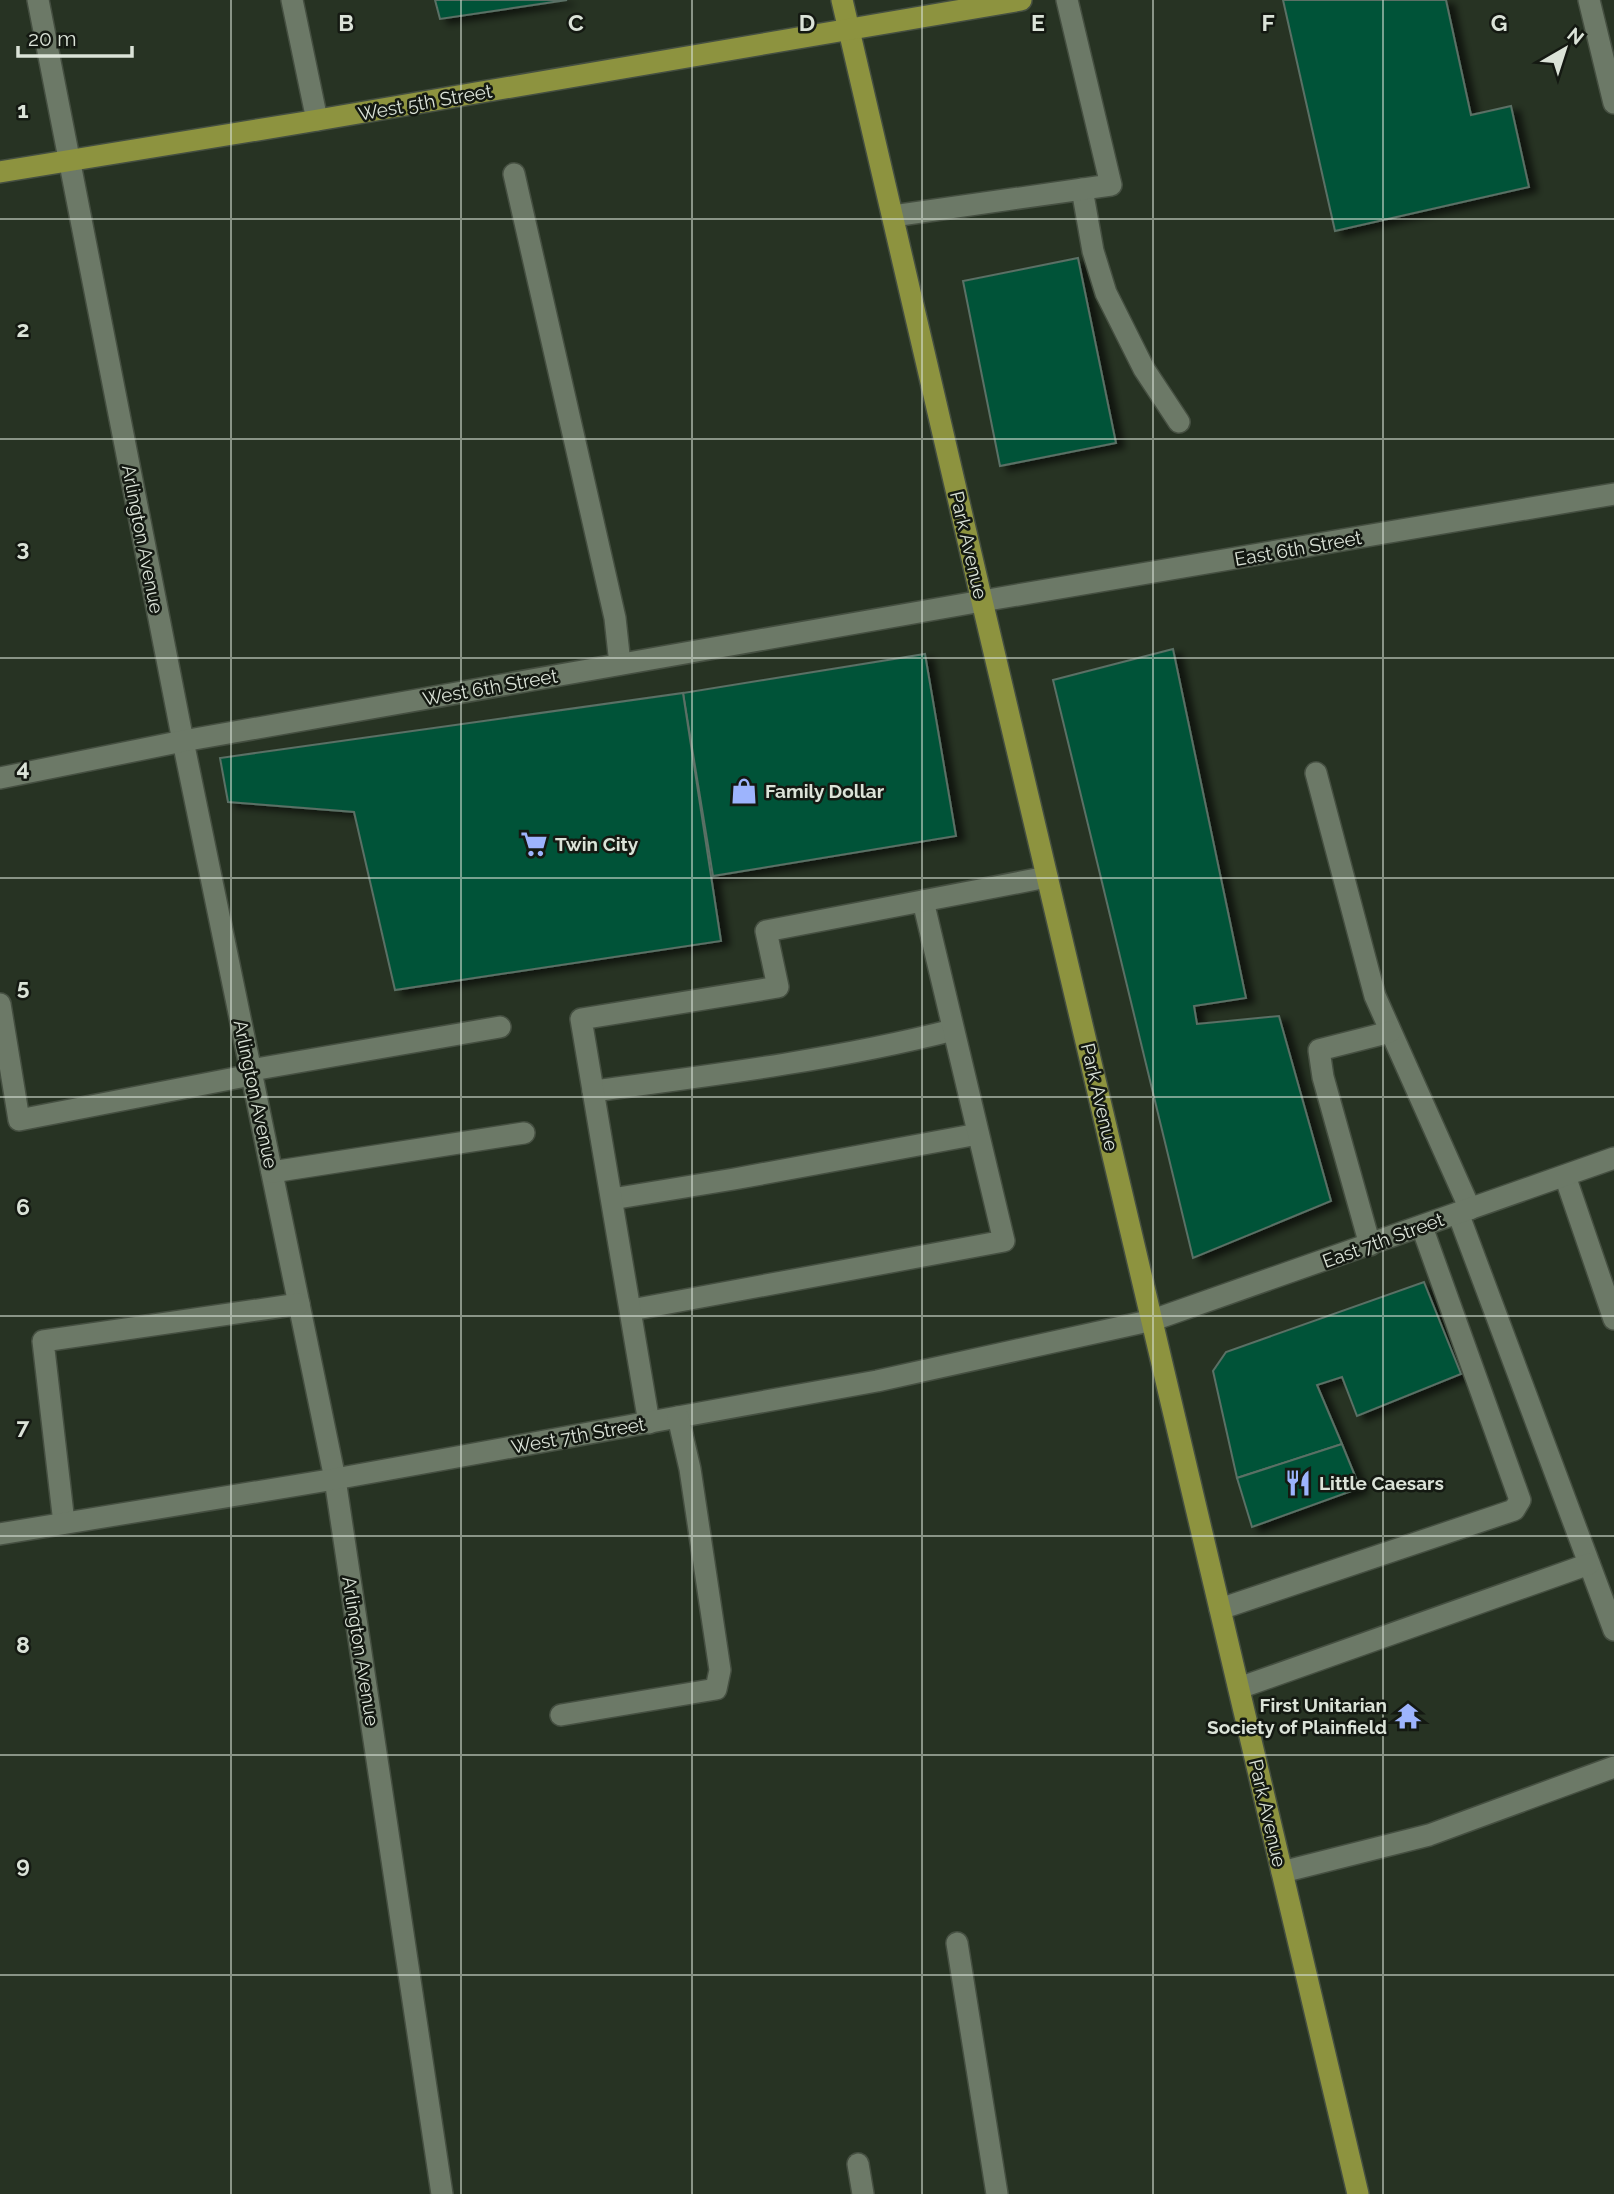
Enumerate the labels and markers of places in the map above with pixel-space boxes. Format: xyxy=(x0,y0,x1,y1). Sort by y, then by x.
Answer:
shop icon: Family Dollar xyxy=(729,776,759,806)
place label: Family Dollar xyxy=(765,780,885,802)
supermarket icon: Twin City xyxy=(519,829,549,859)
place label: Twin City xyxy=(555,833,639,855)
restaurant icon: Little Caesars xyxy=(1283,1468,1313,1498)
place label: Little Caesars xyxy=(1319,1472,1444,1494)
place label: First Unitarian Society of Plainfield xyxy=(1207,1694,1387,1738)
temple icon: First Unitarian Society of Plainfield xyxy=(1393,1701,1423,1731)

